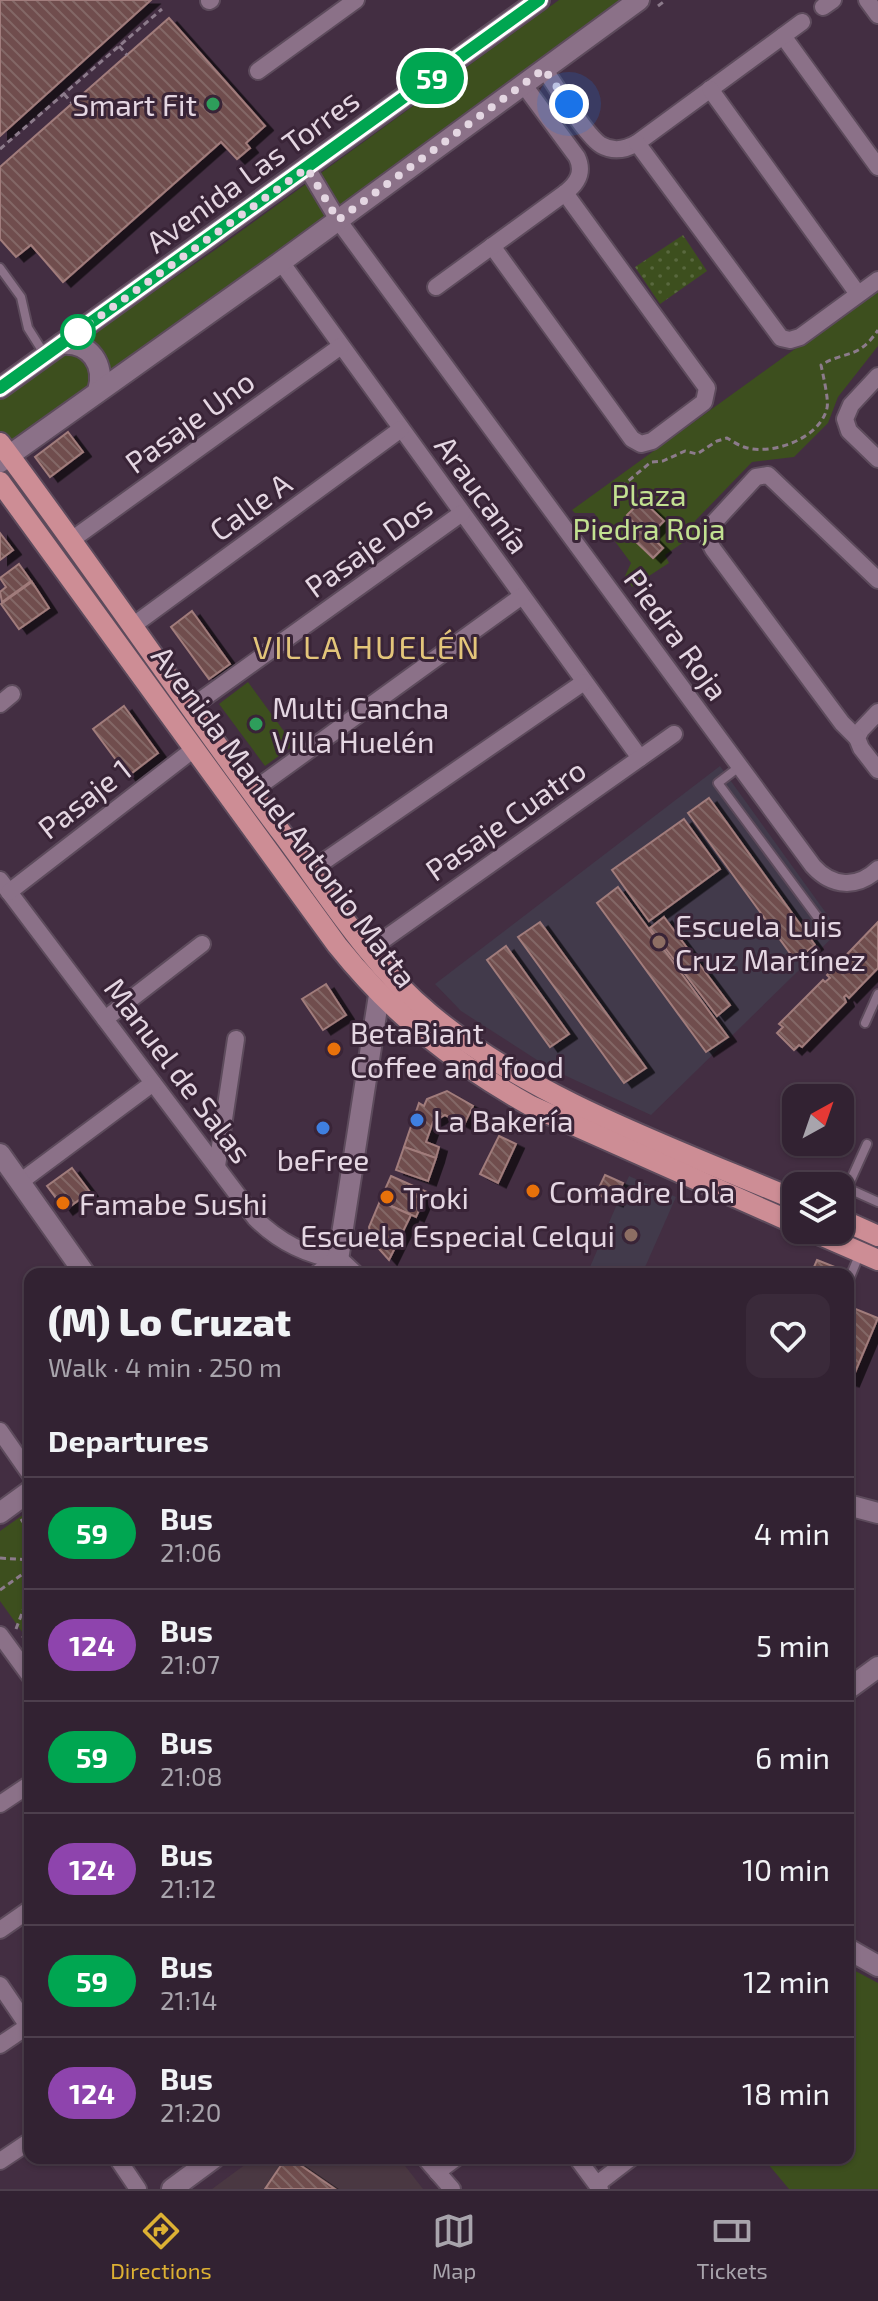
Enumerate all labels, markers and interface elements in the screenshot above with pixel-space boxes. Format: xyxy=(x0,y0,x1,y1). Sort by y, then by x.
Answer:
line badge: 59 xyxy=(396,52,468,104)
text: 59 xyxy=(416,61,448,95)
street label: Avenida Las Torres xyxy=(139,81,365,259)
your location xyxy=(549,84,589,124)
place label: Smart Fit xyxy=(72,86,197,122)
marker: Smart Fit xyxy=(204,95,222,113)
unlabelled marker xyxy=(61,315,95,349)
street label: Pasaje Uno xyxy=(118,362,260,480)
street label: Araucanía xyxy=(428,428,538,560)
street label: Calle A xyxy=(202,464,298,548)
park label: Plaza Piedra Roja xyxy=(572,476,726,546)
street label: Pasaje Dos xyxy=(297,488,439,604)
street label: Piedra Roja xyxy=(617,562,737,706)
district label: VILLA HUELÉN xyxy=(253,627,481,665)
street label: Avenida Manuel Antonio Matta xyxy=(145,638,425,994)
place label: Multi Cancha Villa Huelén xyxy=(272,689,449,759)
marker: Multi Cancha Villa Huelén xyxy=(247,715,265,733)
street label: Pasaje 1 xyxy=(30,751,138,845)
street label: Pasaje Cuatro xyxy=(418,751,592,887)
place label: Escuela Luis Cruz Martínez xyxy=(675,907,866,977)
marker: Escuela Luis Cruz Martínez xyxy=(650,933,668,951)
street label: Manuel de Salas xyxy=(98,970,260,1170)
place label: BetaBiant Coffee and food xyxy=(350,1014,564,1084)
marker: BetaBiant Coffee and food xyxy=(325,1040,343,1058)
north arrow xyxy=(782,1084,854,1156)
map controls xyxy=(782,1084,854,1244)
place label: La Bakería xyxy=(433,1102,574,1138)
marker: La Bakería xyxy=(408,1111,426,1129)
marker: beFree xyxy=(314,1119,332,1137)
place label: beFree xyxy=(277,1141,369,1177)
button: layers xyxy=(782,1172,854,1244)
place label: Comadre Lola xyxy=(549,1173,735,1209)
place label: Troki xyxy=(403,1179,469,1215)
marker: Comadre Lola xyxy=(524,1182,542,1200)
place label: Famabe Sushi xyxy=(79,1185,268,1221)
marker: Troki xyxy=(378,1188,396,1206)
marker: Famabe Sushi xyxy=(54,1194,72,1212)
place label: Escuela Especial Celqui xyxy=(300,1217,615,1253)
marker: Escuela Especial Celqui xyxy=(622,1226,640,1244)
button: heart xyxy=(746,1294,830,1378)
text: (M) Lo Cruzat xyxy=(48,1298,291,1344)
text: Walk · 4 min · 250 m xyxy=(48,1351,282,1382)
text: Departures xyxy=(48,1422,209,1458)
text: Bus xyxy=(160,1500,213,1536)
text: 4 min xyxy=(754,1515,830,1551)
text: 59 xyxy=(76,1516,108,1550)
text: 21:06 xyxy=(160,1536,222,1567)
text: Bus xyxy=(160,1612,213,1648)
text: 5 min xyxy=(756,1627,830,1663)
text: 124 xyxy=(69,1628,115,1662)
text: 21:07 xyxy=(160,1648,220,1679)
text: Bus xyxy=(160,1724,213,1760)
text: 6 min xyxy=(755,1739,830,1775)
text: 59 xyxy=(76,1740,108,1774)
text: 21:08 xyxy=(160,1760,223,1791)
text: Bus xyxy=(160,1836,213,1872)
text: 10 min xyxy=(742,1851,830,1887)
text: 124 xyxy=(69,1852,115,1886)
text: 21:12 xyxy=(160,1872,216,1903)
text: Bus xyxy=(160,1948,213,1984)
text: 12 min xyxy=(743,1963,830,1999)
text: 59 xyxy=(76,1964,108,1998)
text: 21:14 xyxy=(160,1984,217,2015)
text: Bus xyxy=(160,2060,213,2096)
text: 18 min xyxy=(742,2075,830,2111)
text: 124 xyxy=(69,2076,115,2110)
text: 21:20 xyxy=(160,2096,221,2127)
tab: Directions xyxy=(110,2209,212,2283)
tab: Map xyxy=(432,2209,476,2283)
tab: Tickets xyxy=(697,2209,768,2283)

